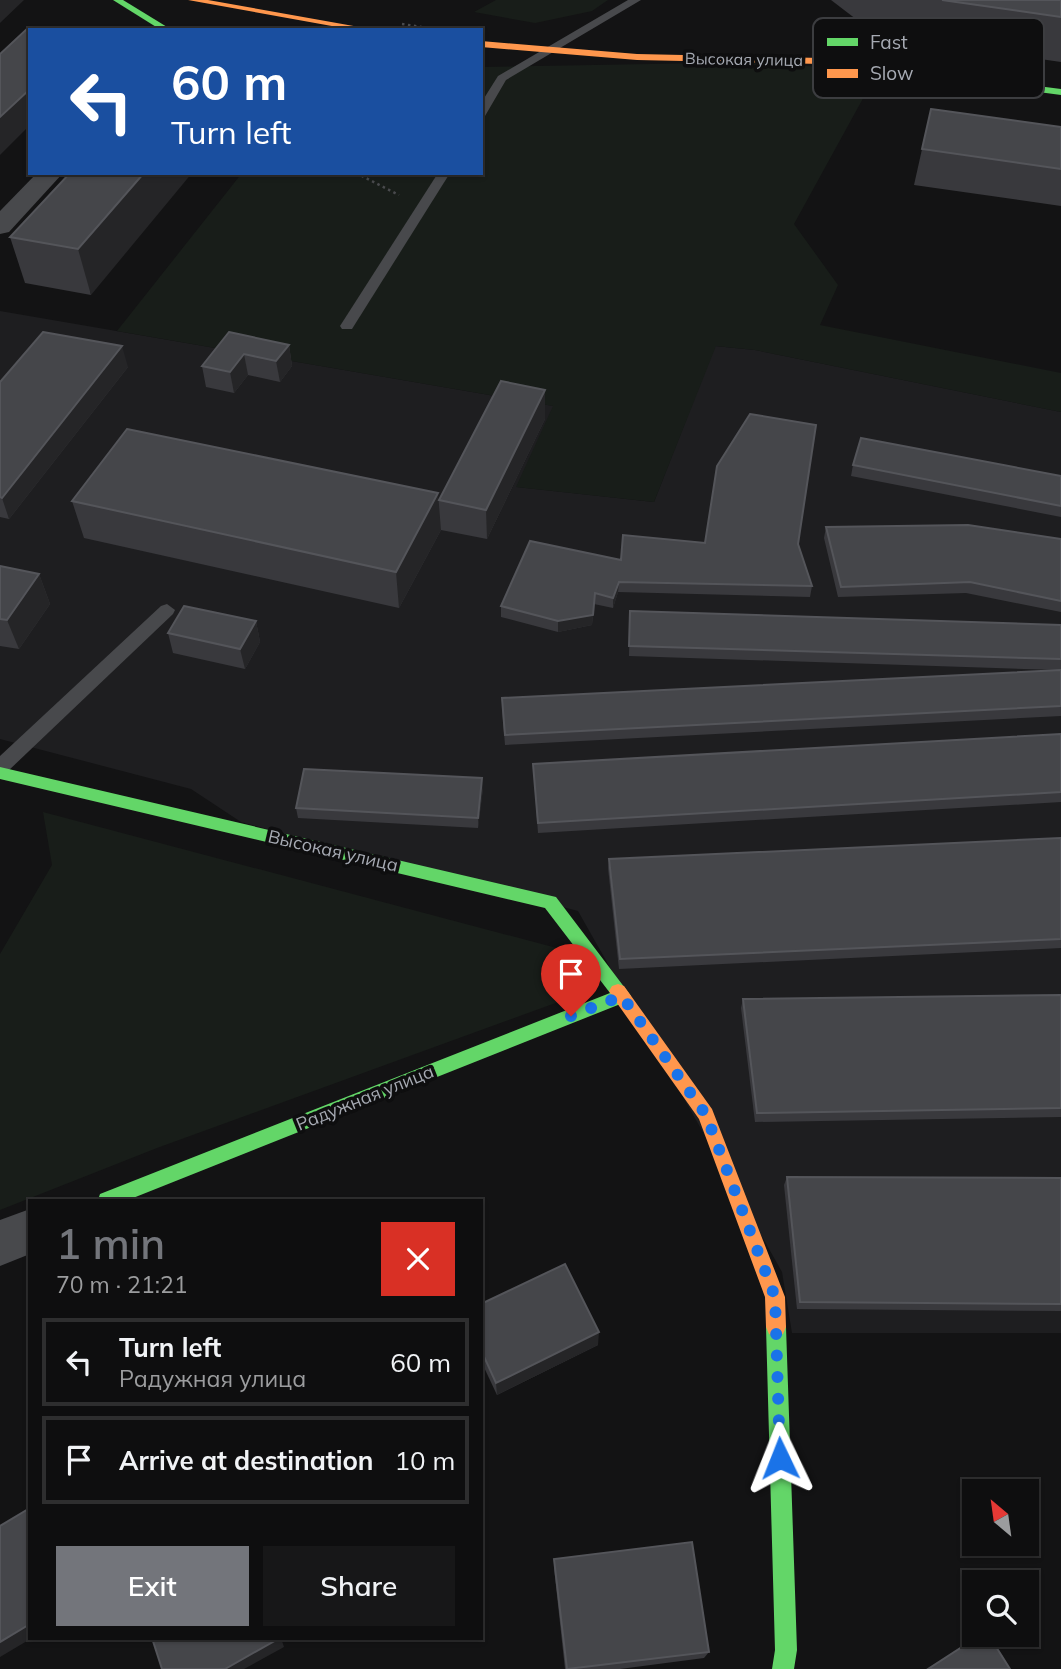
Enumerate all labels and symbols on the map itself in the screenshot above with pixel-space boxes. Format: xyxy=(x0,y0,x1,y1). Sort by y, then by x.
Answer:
legend xyxy=(813,18,1044,98)
text: Fast xyxy=(870,30,908,54)
street label: Высокая улица xyxy=(685,48,803,70)
text: Slow xyxy=(870,61,914,85)
street label: Высокая улица xyxy=(266,824,400,877)
pin xyxy=(541,944,601,1016)
street label: Радужная улица xyxy=(293,1059,437,1136)
position arrow xyxy=(743,1421,817,1495)
north arrow xyxy=(962,1479,1040,1556)

